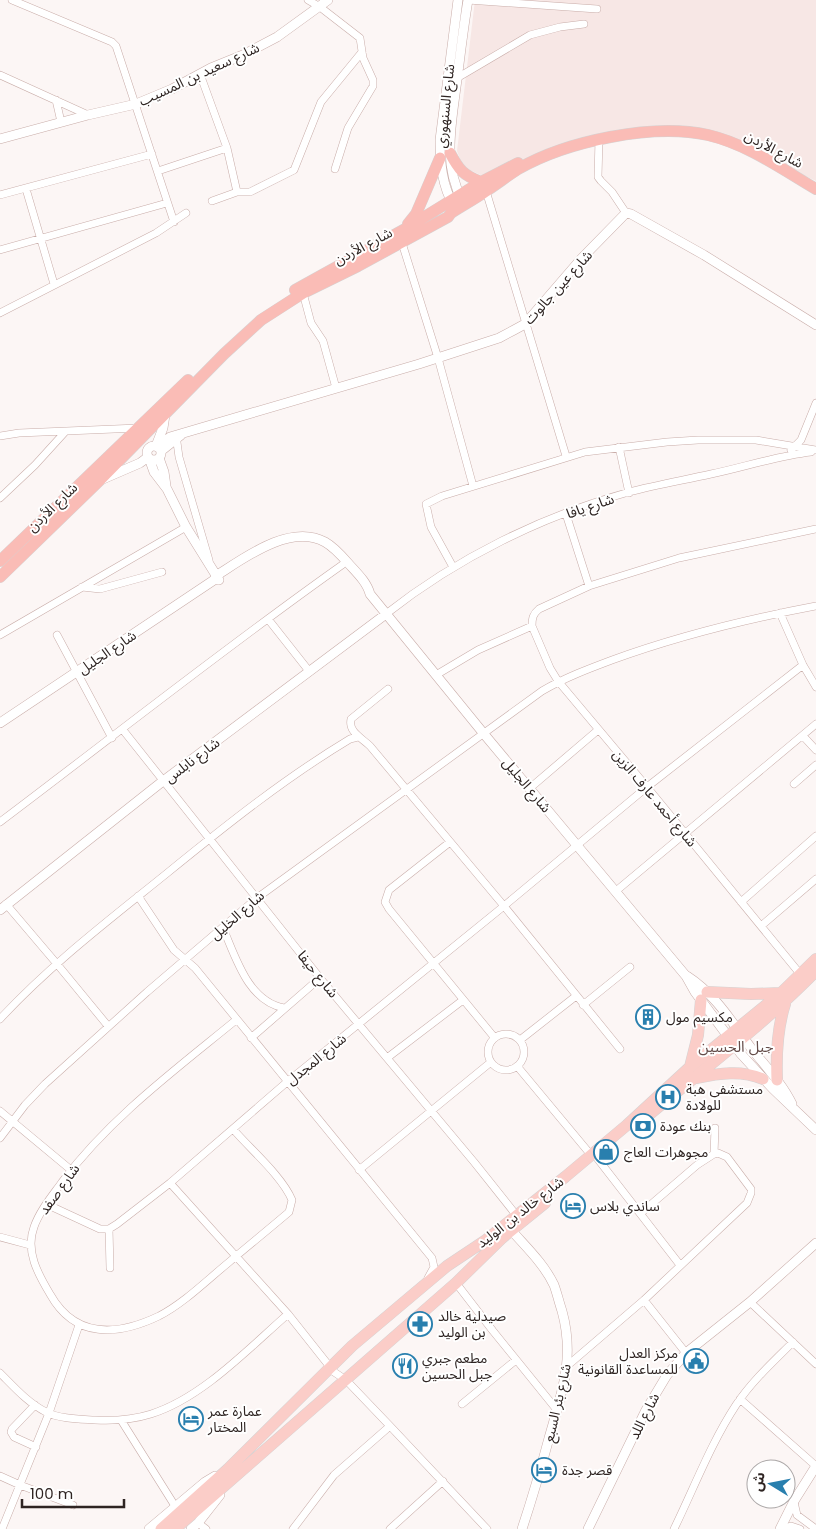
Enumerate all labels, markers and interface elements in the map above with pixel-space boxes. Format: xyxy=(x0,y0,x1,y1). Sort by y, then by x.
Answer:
street label: شارع سعيد بن المسيب xyxy=(135,37,263,112)
street label: شارع السنهوري xyxy=(431,63,461,149)
street label: شارع الأردن xyxy=(741,125,807,174)
street label: شارع الأردن xyxy=(330,222,396,271)
street label: شارع عين جالوت xyxy=(519,245,598,329)
street label: شارع الأردن xyxy=(22,478,82,537)
street label: شارع يافا xyxy=(563,488,617,524)
street label: شارع الجليل xyxy=(74,625,141,680)
street label: شارع نابلس xyxy=(160,733,224,788)
street label: شارع أحمد عارف الزين xyxy=(607,745,702,852)
street label: شارع الجليل xyxy=(497,753,556,818)
street label: شارع الخليل xyxy=(205,886,269,945)
street label: شارع حيفا xyxy=(292,946,343,1003)
building icon: مكسيم مول xyxy=(635,1004,661,1030)
place label: مكسيم مول xyxy=(666,1007,733,1028)
street label: شارع المجدل xyxy=(282,1029,351,1090)
district label: جبل الحسين xyxy=(698,1036,774,1057)
place label: مستشفى هبة للولادة xyxy=(686,1079,763,1115)
hospital icon: مستشفى هبة للولادة xyxy=(655,1084,681,1110)
bank icon: بنك عودة xyxy=(630,1113,656,1139)
place label: بنك عودة xyxy=(660,1116,711,1136)
shop icon: مجوهرات العاج xyxy=(593,1139,619,1165)
place label: مجوهرات العاج xyxy=(624,1142,708,1163)
street label: شارع صفد xyxy=(34,1160,85,1219)
street label: شارع خالد بن الوليد xyxy=(472,1172,568,1253)
hotel icon: ساندي بلاس xyxy=(560,1193,586,1219)
place label: ساندي بلاس xyxy=(590,1196,660,1217)
place label: صيدلية خالد بن الوليد xyxy=(438,1306,506,1342)
pharmacy icon: صيدلية خالد بن الوليد xyxy=(407,1311,433,1337)
place label: مركز العدل للمساعدة القانونية xyxy=(578,1343,678,1379)
place label: مطعم جبري جبل الحسين xyxy=(422,1348,492,1384)
public building icon: مركز العدل للمساعدة القانونية xyxy=(683,1348,709,1374)
restaurant icon: مطعم جبري جبل الحسين xyxy=(392,1353,418,1379)
street label: شارع بئر السبع xyxy=(538,1362,577,1444)
street label: شارع اللد xyxy=(624,1389,665,1443)
place label: عمارة عمر المختار xyxy=(207,1401,262,1437)
hotel icon: عمارة عمر المختار xyxy=(178,1406,204,1432)
hotel icon: قصر جدة xyxy=(531,1457,557,1483)
north arrow xyxy=(746,1459,796,1509)
place label: قصر جدة xyxy=(562,1460,612,1480)
text: ش xyxy=(747,1471,770,1493)
scale bar xyxy=(22,1476,125,1508)
text: 100 m xyxy=(30,1483,73,1504)

